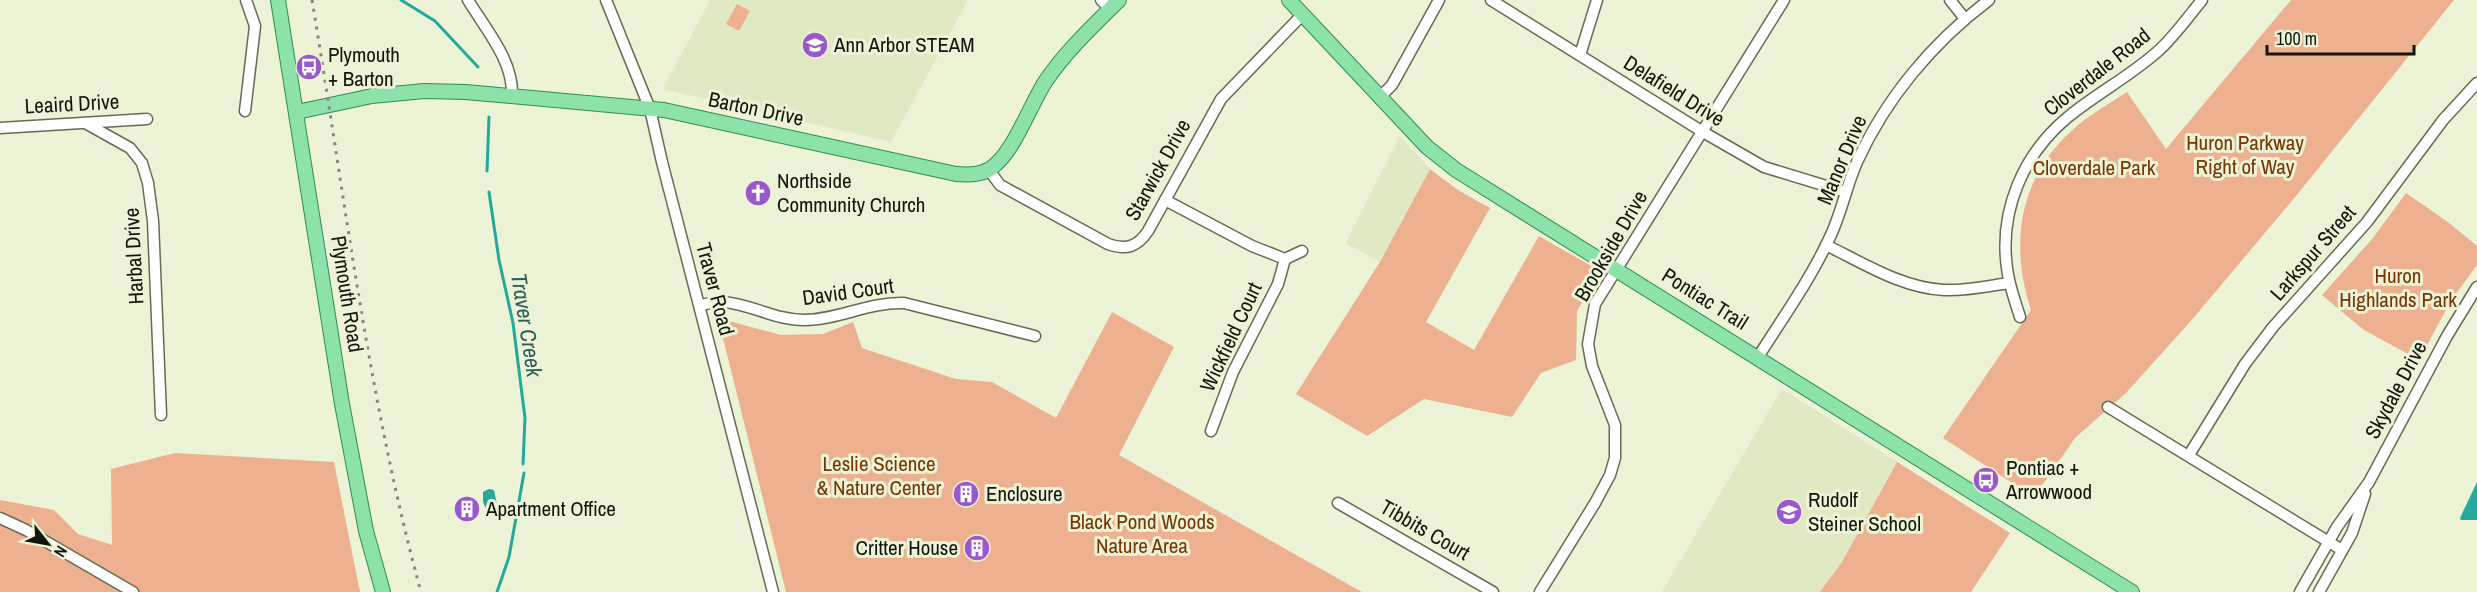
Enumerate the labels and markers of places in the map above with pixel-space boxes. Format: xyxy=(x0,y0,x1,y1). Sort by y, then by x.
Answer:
school or university icon: Ann Arbor STEAM xyxy=(800,30,830,60)
place label: Ann Arbor STEAM xyxy=(833,30,975,59)
place label: Plymouth + Barton xyxy=(328,40,400,93)
bus stop icon: Plymouth + Barton xyxy=(294,52,324,82)
place label: Northside Community Church xyxy=(777,166,925,219)
church icon: Northside Community Church xyxy=(743,178,773,208)
place label: Pontiac + Arrowwood xyxy=(2005,453,2092,506)
bus stop icon: Pontiac + Arrowwood xyxy=(1971,465,2001,495)
building icon: Enclosure xyxy=(951,479,981,509)
place label: Enclosure xyxy=(986,479,1063,508)
place label: Rudolf Steiner School xyxy=(1808,485,1921,538)
building icon: Apartment Office xyxy=(452,494,482,524)
place label: Apartment Office xyxy=(485,494,616,523)
school or university icon: Rudolf Steiner School xyxy=(1774,497,1804,527)
place label: Critter House xyxy=(856,533,958,562)
building icon: Critter House xyxy=(962,533,992,563)

